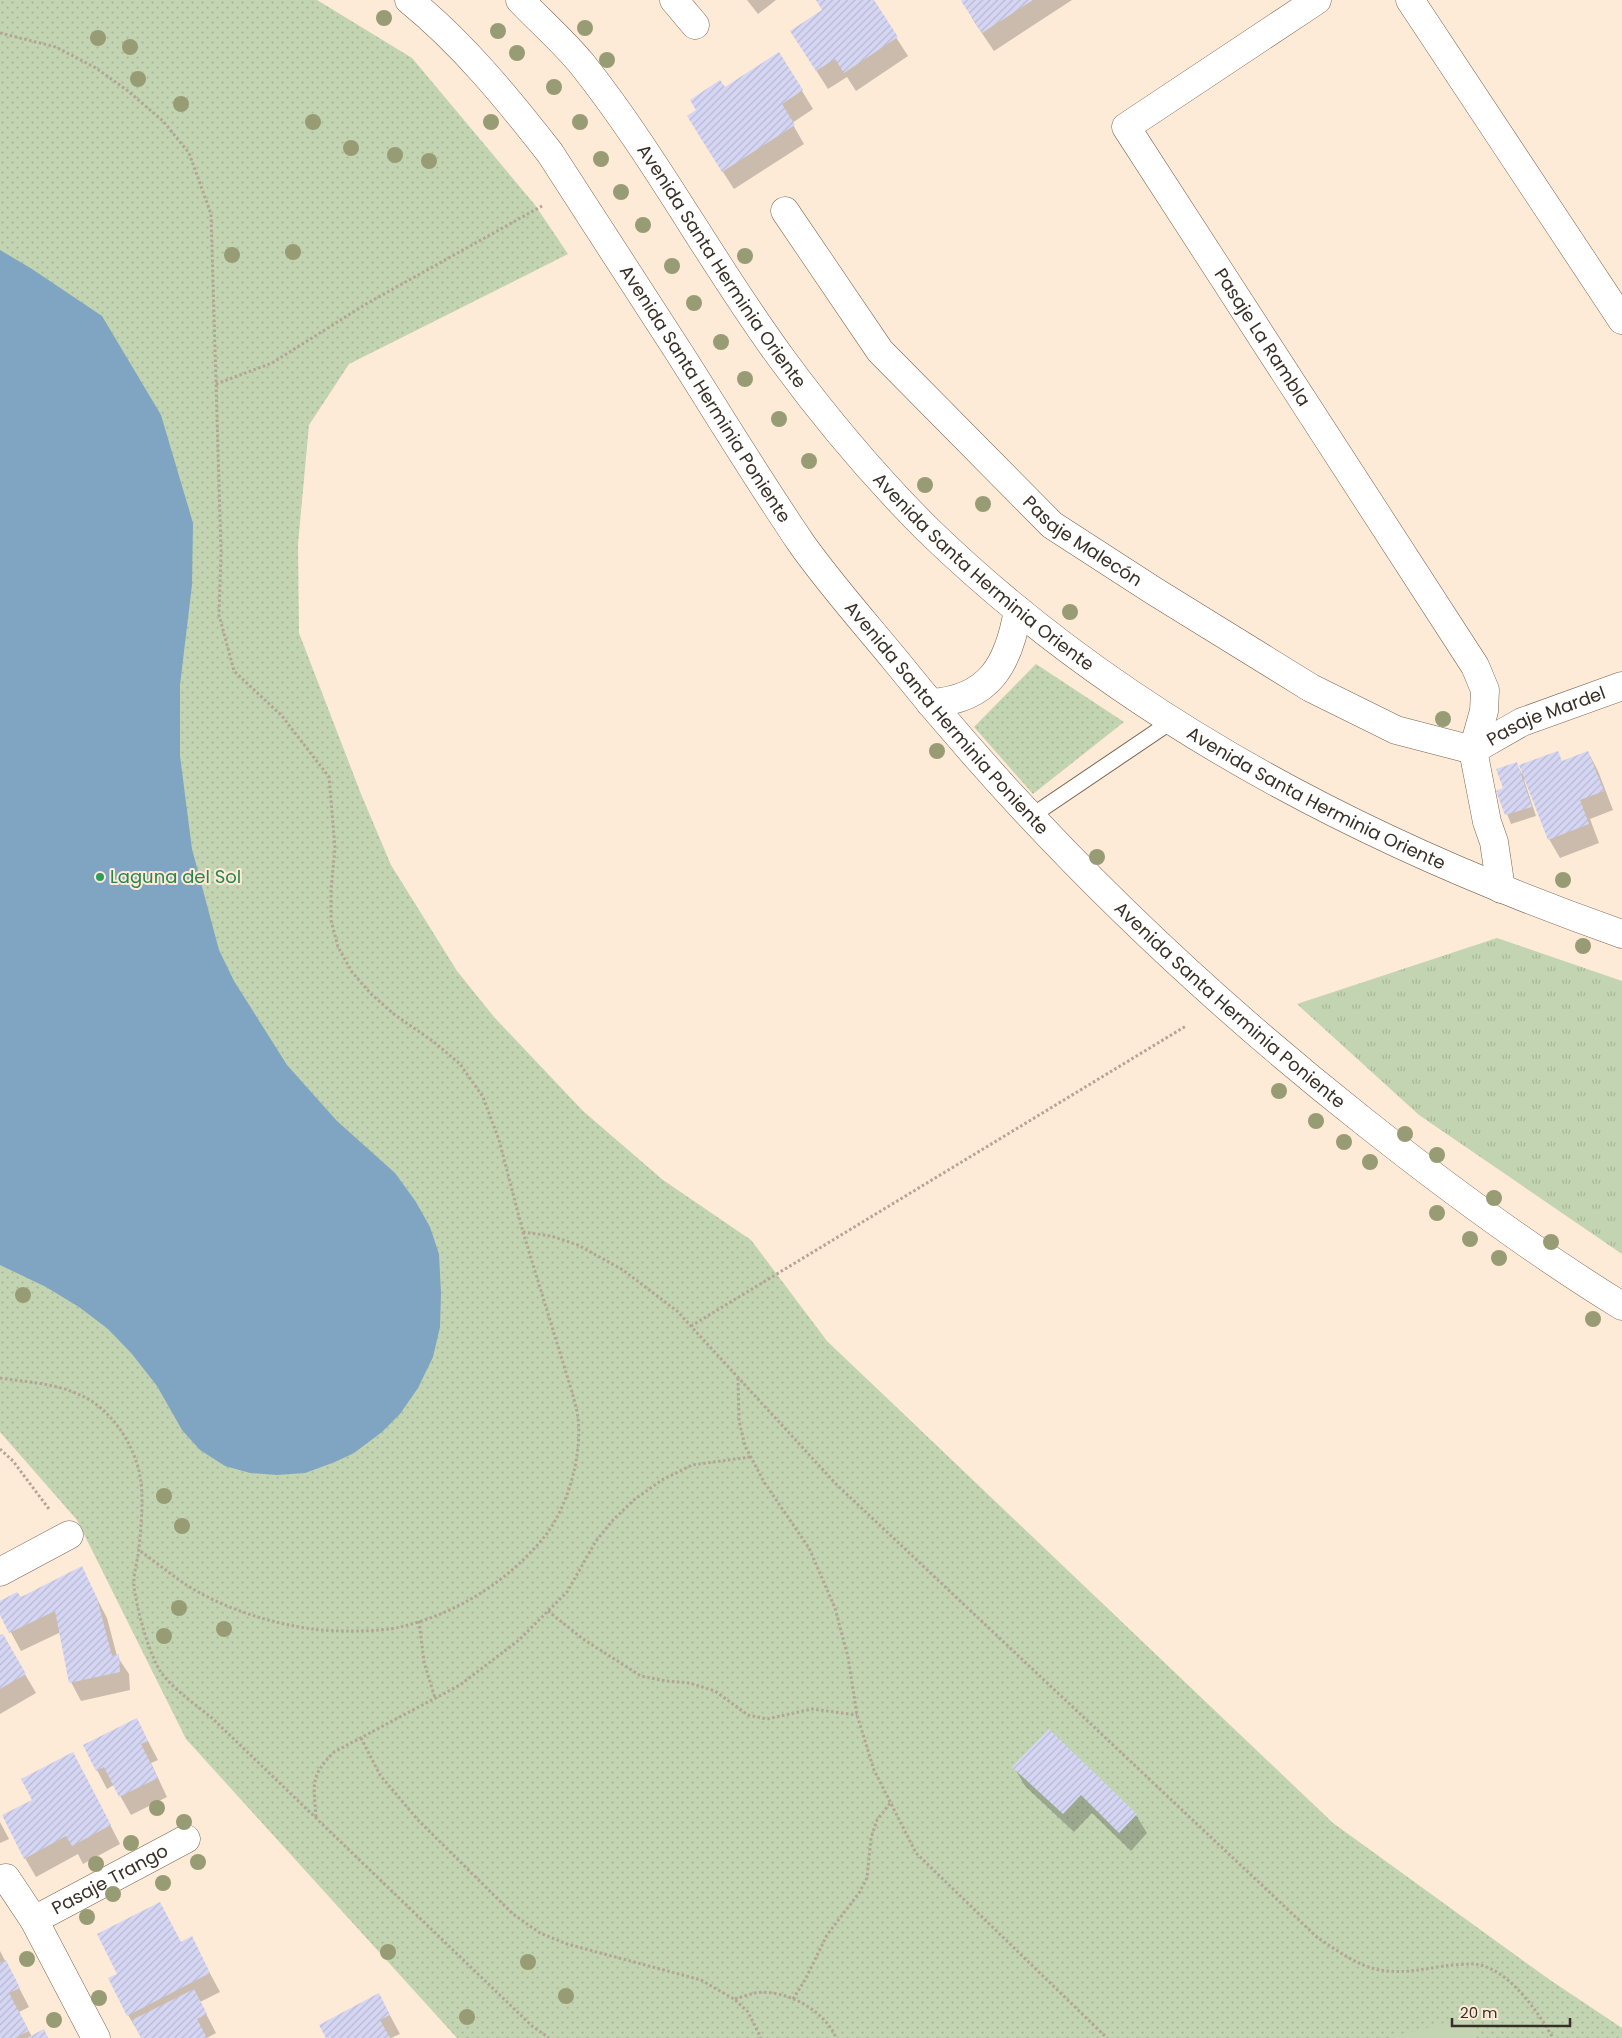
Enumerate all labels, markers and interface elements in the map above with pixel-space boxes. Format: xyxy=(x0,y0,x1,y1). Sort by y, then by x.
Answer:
street label: Avenida Santa Herminia Oriente xyxy=(632,139,812,393)
street label: Avenida Santa Herminia Poniente xyxy=(614,260,797,527)
street label: Pasaje La Rambla xyxy=(1209,263,1317,411)
street label: Avenida Santa Herminia Oriente xyxy=(868,467,1099,676)
street label: Pasaje Malecón xyxy=(1018,490,1147,592)
street label: Avenida Santa Herminia Poniente xyxy=(839,596,1055,840)
street label: Pasaje Mardel xyxy=(1482,680,1609,752)
street label: Avenida Santa Herminia Oriente xyxy=(1182,720,1450,875)
place label: Laguna del Sol xyxy=(110,864,241,889)
marker: Laguna del Sol xyxy=(94,871,106,883)
street label: Avenida Santa Herminia Poniente xyxy=(1109,896,1351,1114)
street label: Pasaje Trango xyxy=(47,1838,172,1920)
scale bar xyxy=(1452,1996,1570,2028)
text: 20 m xyxy=(1460,2002,1498,2023)

